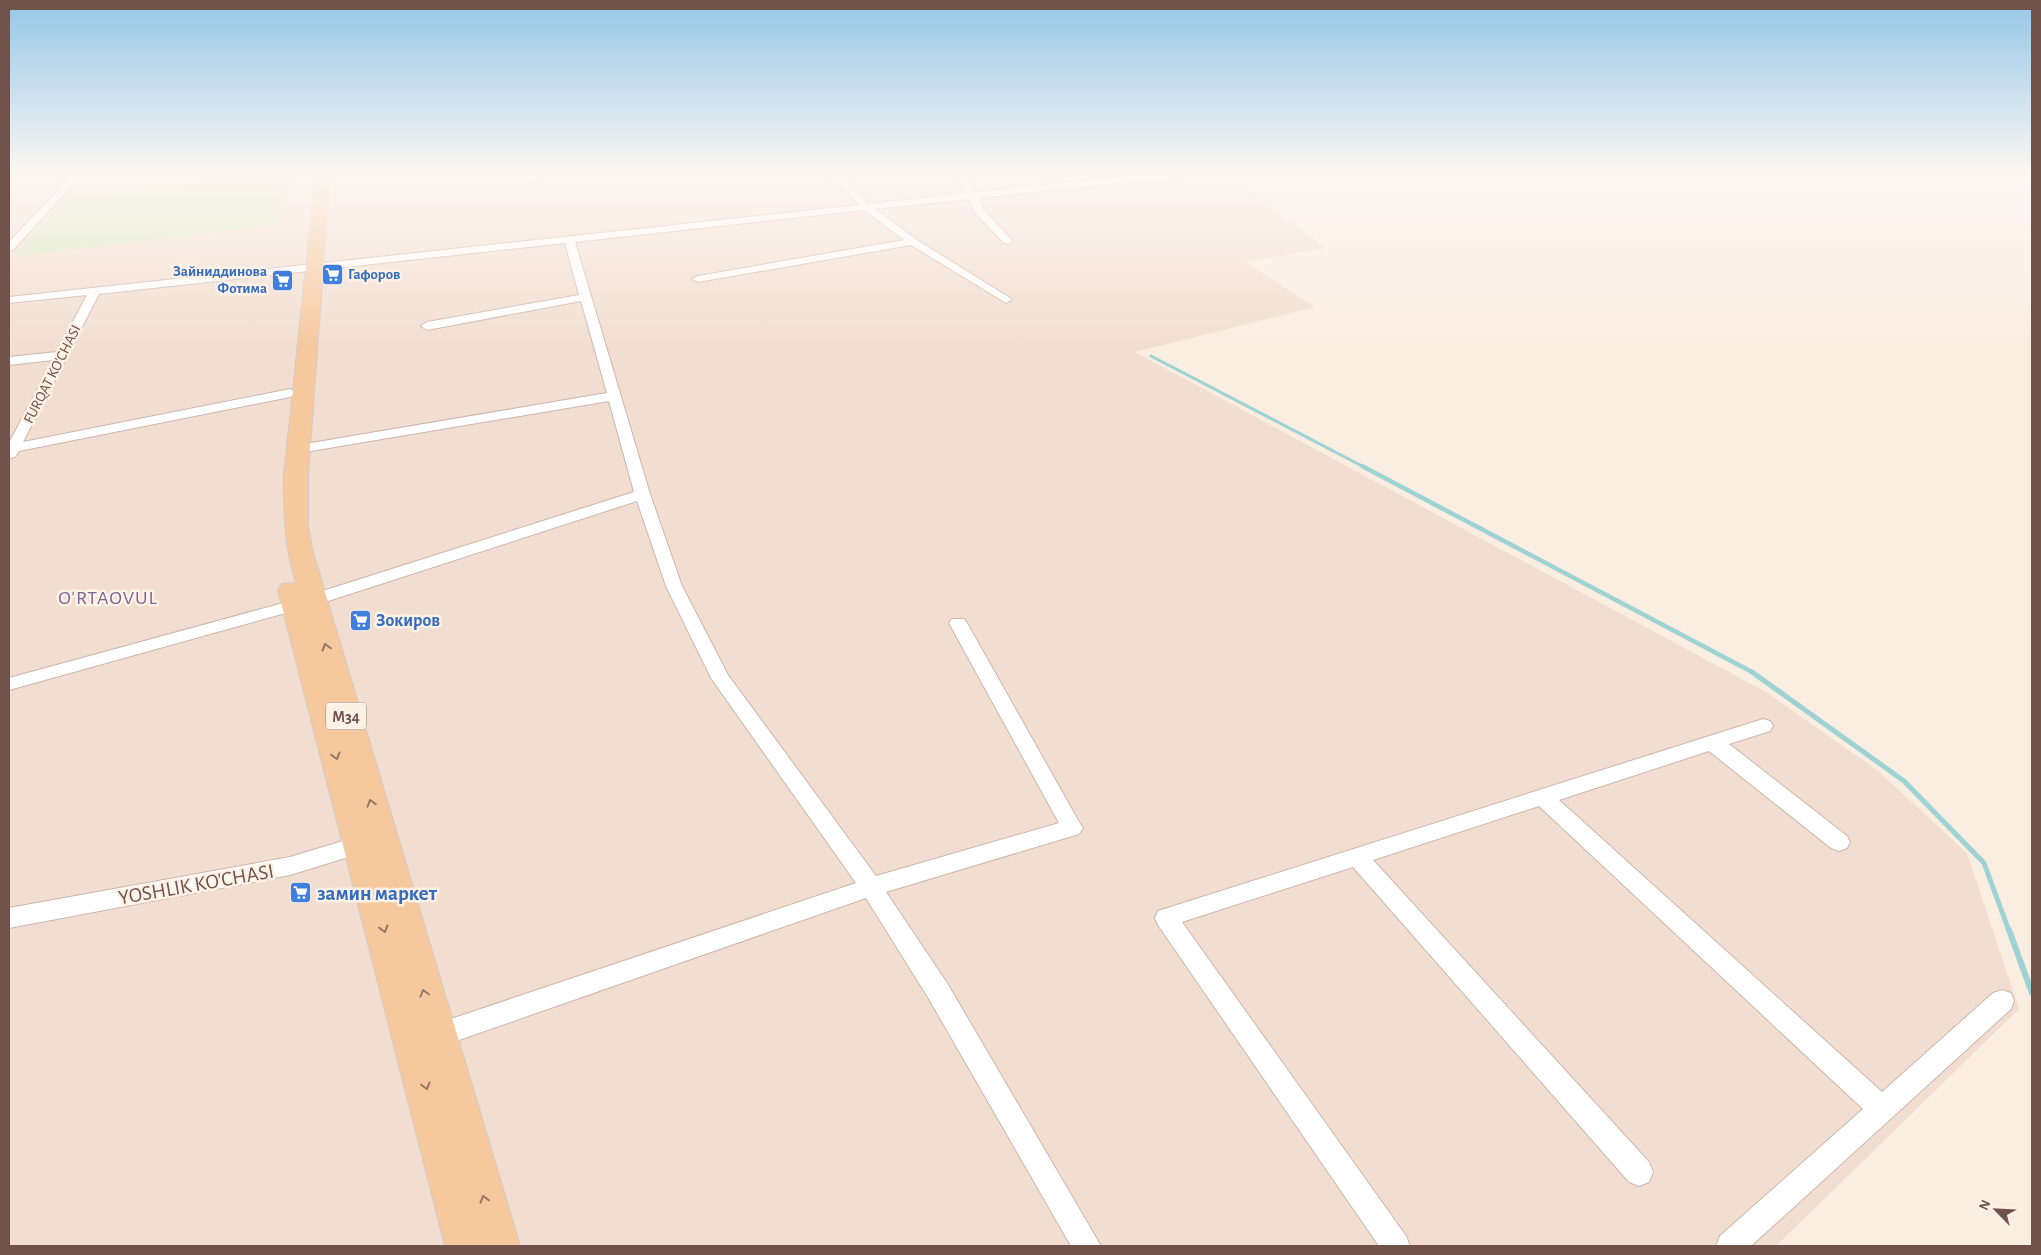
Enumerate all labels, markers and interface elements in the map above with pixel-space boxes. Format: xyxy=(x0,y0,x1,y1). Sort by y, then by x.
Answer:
supermarket icon: Гафоров xyxy=(320,262,344,286)
place label: Зайниддинова Фотима xyxy=(173,264,267,296)
place label: Гафоров xyxy=(348,267,400,282)
supermarket icon: Зайниддинова Фотима xyxy=(271,268,295,292)
street label: FURQAT KO'CHASI xyxy=(21,323,84,426)
district label: O'RTAOVUL xyxy=(58,588,158,608)
supermarket icon: Зокиров xyxy=(348,608,372,632)
place label: Зокиров xyxy=(376,612,440,630)
one-way arrow xyxy=(321,642,332,651)
road number: M34 xyxy=(326,702,366,729)
one-way arrow xyxy=(330,751,341,760)
one-way arrow xyxy=(366,799,376,807)
street label: YOSHLIK KO'CHASI xyxy=(117,860,275,909)
supermarket icon: замин маркет xyxy=(289,881,313,905)
place label: замин маркет xyxy=(317,883,438,904)
one-way arrow xyxy=(378,925,388,933)
one-way arrow xyxy=(420,989,430,997)
one-way arrow xyxy=(420,1082,431,1091)
north arrow xyxy=(1971,1185,2021,1235)
one-way arrow xyxy=(479,1196,489,1204)
text: N xyxy=(1977,1198,1993,1212)

